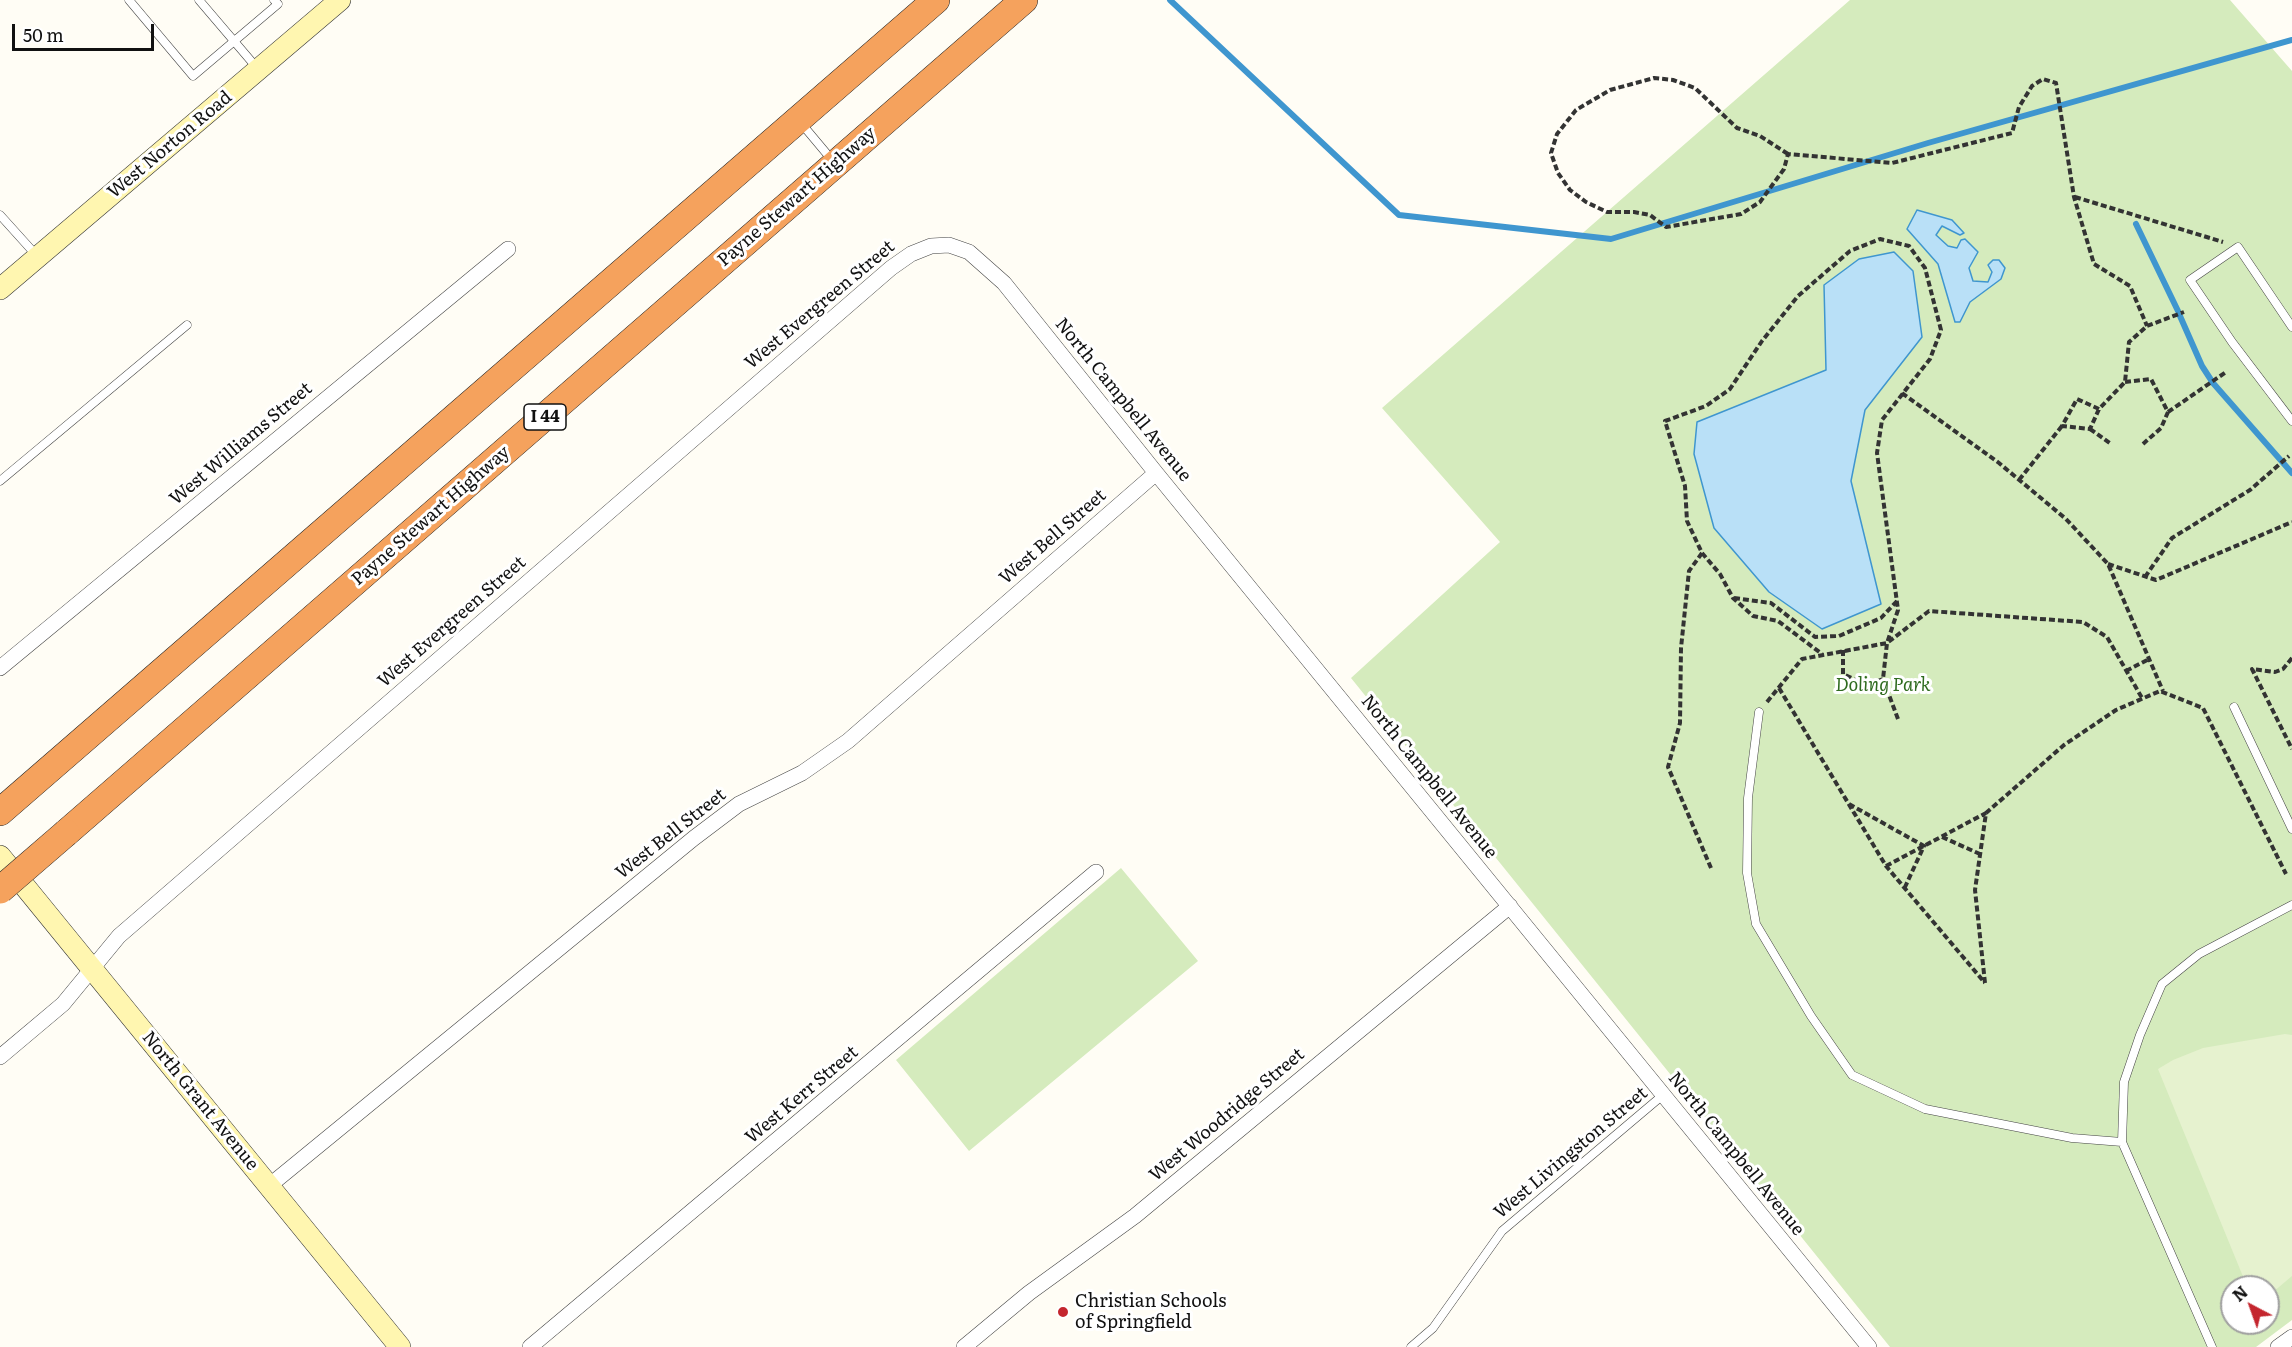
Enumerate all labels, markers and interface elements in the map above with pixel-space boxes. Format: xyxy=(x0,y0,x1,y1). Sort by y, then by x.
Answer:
scale bar xyxy=(15,12,158,50)
text: 50 m xyxy=(23,21,64,48)
street label: West Norton Road xyxy=(103,87,237,203)
street label: Payne Stewart Highway xyxy=(714,122,880,272)
street label: West Evergreen Street xyxy=(741,236,899,374)
street label: North Campbell Avenue xyxy=(1050,314,1196,486)
street label: West Williams Street xyxy=(165,378,317,510)
road number: I 44 xyxy=(524,404,566,430)
street label: Payne Stewart Highway xyxy=(348,441,514,591)
street label: West Bell Street xyxy=(995,485,1111,589)
street label: West Evergreen Street xyxy=(374,552,530,692)
park label: Doling Park xyxy=(1835,675,1931,697)
street label: North Campbell Avenue xyxy=(1356,691,1502,863)
street label: West Bell Street xyxy=(612,784,730,884)
street label: North Grant Avenue xyxy=(137,1027,263,1175)
street label: West Kerr Street xyxy=(741,1042,863,1148)
street label: West Woodridge Street xyxy=(1145,1044,1309,1186)
street label: North Campbell Avenue xyxy=(1663,1068,1809,1240)
street label: West Livingston Street xyxy=(1490,1082,1652,1224)
north arrow xyxy=(2220,1275,2280,1335)
text: N xyxy=(2227,1279,2252,1306)
place label: Christian Schools of Springfield xyxy=(1075,1291,1226,1334)
marker: Christian Schools of Springfield xyxy=(1056,1305,1070,1319)

